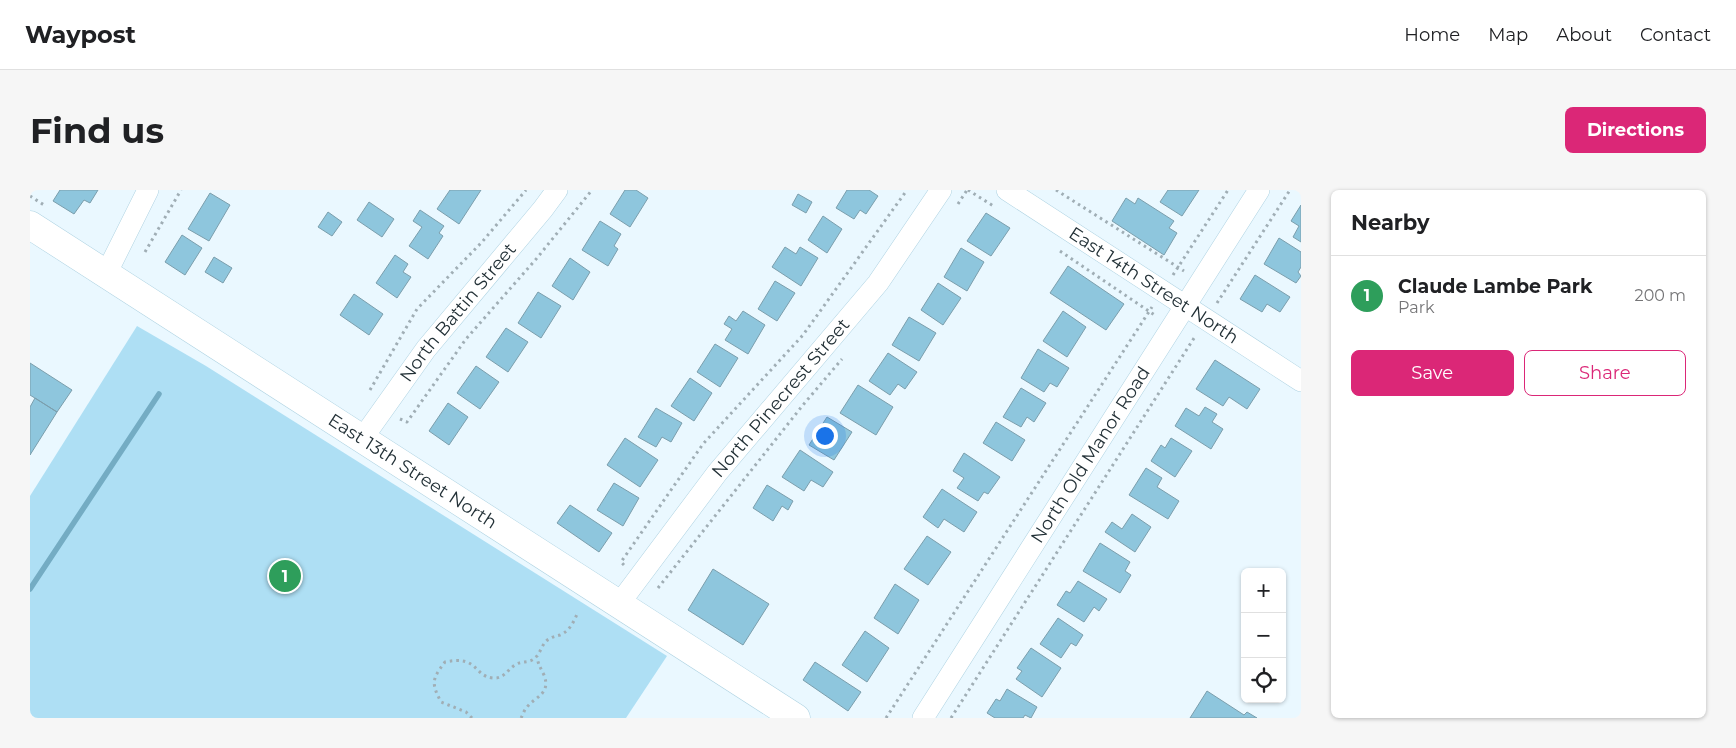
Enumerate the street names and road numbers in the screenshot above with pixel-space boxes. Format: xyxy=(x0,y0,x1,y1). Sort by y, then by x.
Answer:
street label: East 14th Street North xyxy=(1065,222,1243,349)
street label: North Battin Street xyxy=(395,239,521,386)
street label: North Pinecrest Street xyxy=(707,314,854,482)
street label: North Old Manor Road xyxy=(1026,362,1155,547)
street label: East 13th Street North xyxy=(324,409,501,534)

